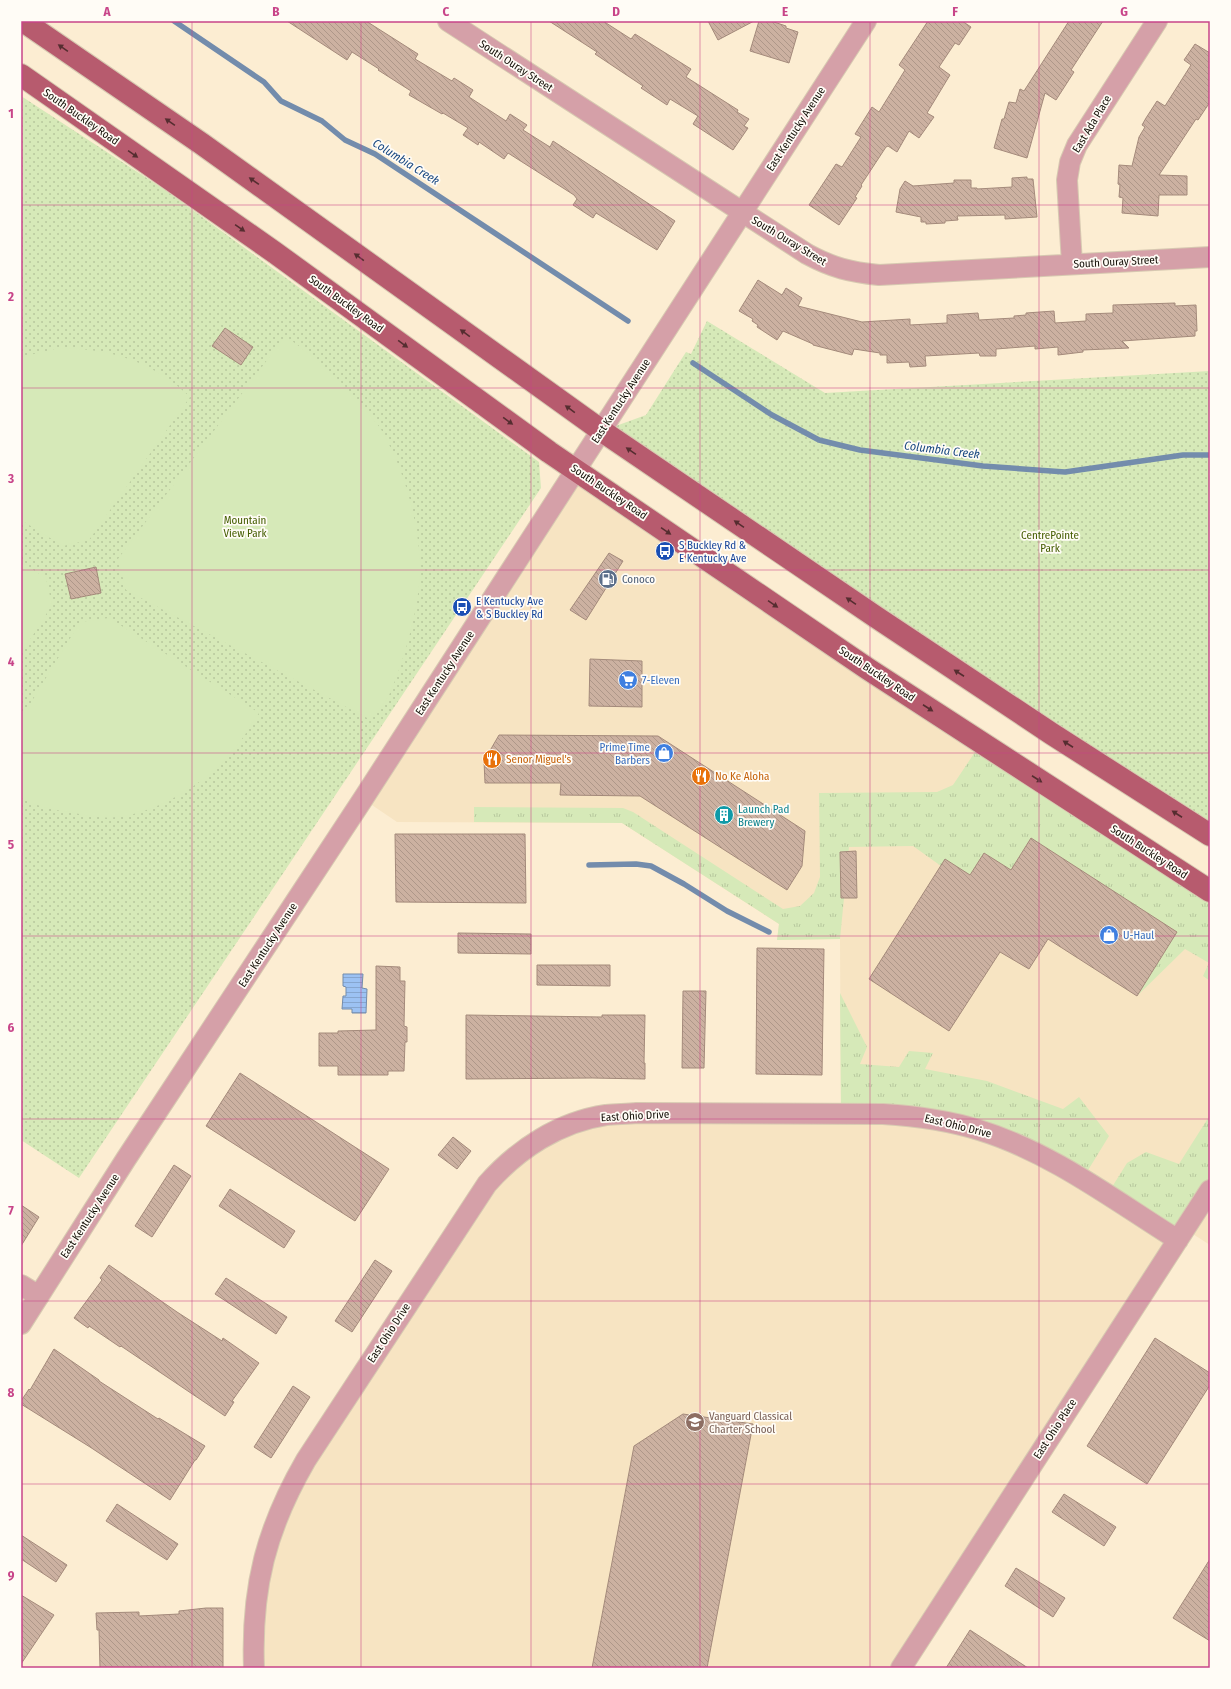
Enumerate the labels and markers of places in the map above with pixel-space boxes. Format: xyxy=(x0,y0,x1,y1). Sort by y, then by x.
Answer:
place label: S Buckley Rd & E Kentucky Ave xyxy=(679,539,746,565)
bus stop icon: S Buckley Rd & E Kentucky Ave xyxy=(654,540,676,562)
fuel station icon: Conoco xyxy=(597,568,619,590)
place label: Conoco xyxy=(622,573,655,586)
place label: E Kentucky Ave & S Buckley Rd xyxy=(476,595,543,621)
bus stop icon: E Kentucky Ave & S Buckley Rd xyxy=(451,596,473,618)
supermarket icon: 7-Eleven xyxy=(617,669,639,691)
place label: 7-Eleven xyxy=(642,674,680,687)
place label: Prime Time Barbers xyxy=(600,741,650,767)
shop icon: Prime Time Barbers xyxy=(653,742,675,764)
restaurant icon: Senor Miguel's xyxy=(481,748,503,770)
place label: Senor Miguel's xyxy=(506,753,572,766)
restaurant icon: No Ke Aloha xyxy=(690,765,712,787)
place label: No Ke Aloha xyxy=(715,770,769,783)
place label: Launch Pad Brewery xyxy=(738,803,789,829)
building icon: Launch Pad Brewery xyxy=(713,804,735,826)
shop icon: U-Haul xyxy=(1098,924,1120,946)
place label: U-Haul xyxy=(1123,929,1154,942)
place label: Vanguard Classical Charter School xyxy=(709,1410,792,1436)
school or university icon: Vanguard Classical Charter School xyxy=(684,1411,706,1433)

